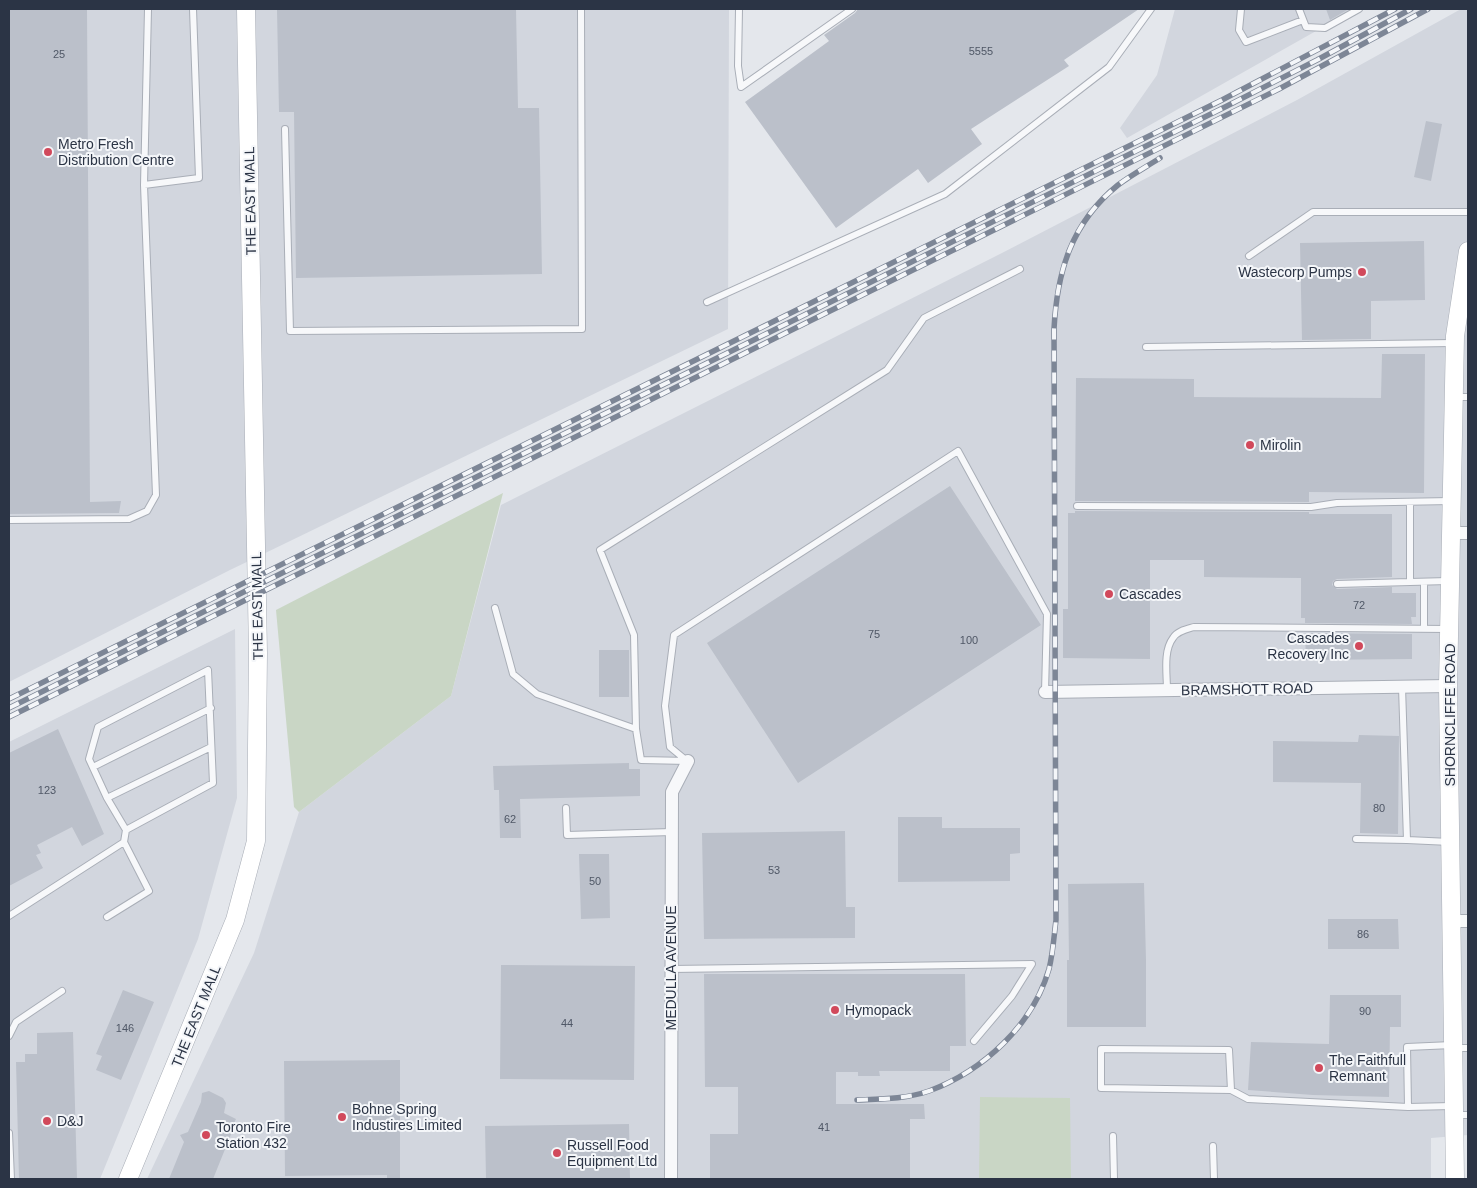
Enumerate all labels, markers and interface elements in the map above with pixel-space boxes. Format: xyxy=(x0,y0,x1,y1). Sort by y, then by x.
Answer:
house number: 5555 xyxy=(969,45,993,57)
house number: 25 xyxy=(53,48,65,60)
place label: Metro Fresh Distribution Centre xyxy=(58,136,174,168)
marker: Metro Fresh Distribution Centre xyxy=(42,146,54,158)
street label: THE EAST MALL xyxy=(241,146,259,255)
place label: Wastecorp Pumps xyxy=(1238,264,1352,280)
marker: Wastecorp Pumps xyxy=(1356,266,1368,278)
place label: Mirolin xyxy=(1260,437,1301,453)
marker: Mirolin xyxy=(1244,439,1256,451)
street label: THE EAST MALL xyxy=(248,551,266,660)
place label: Cascades xyxy=(1119,586,1181,602)
marker: Cascades xyxy=(1103,588,1115,600)
house number: 72 xyxy=(1353,599,1365,611)
house number: 75 xyxy=(868,628,880,640)
place label: Cascades Recovery Inc xyxy=(1267,630,1349,662)
house number: 100 xyxy=(960,634,978,646)
marker: Cascades Recovery Inc xyxy=(1353,640,1365,652)
street label: SHORNCLIFFE ROAD xyxy=(1442,643,1458,787)
street label: BRAMSHOTT ROAD xyxy=(1181,680,1313,698)
house number: 123 xyxy=(38,784,56,796)
house number: 80 xyxy=(1373,802,1385,814)
house number: 62 xyxy=(504,813,516,825)
house number: 53 xyxy=(768,864,780,876)
house number: 50 xyxy=(589,875,601,887)
street label: MEDULLA AVENUE xyxy=(663,905,679,1031)
house number: 86 xyxy=(1357,928,1369,940)
street label: THE EAST MALL xyxy=(168,962,224,1069)
place label: Hymopack xyxy=(845,1002,912,1018)
marker: Hymopack xyxy=(829,1004,841,1016)
house number: 90 xyxy=(1359,1005,1371,1017)
house number: 44 xyxy=(561,1017,573,1029)
house number: 146 xyxy=(116,1022,134,1034)
place label: The Faithfull Remnant xyxy=(1329,1052,1406,1084)
marker: The Faithfull Remnant xyxy=(1313,1062,1325,1074)
place label: Bohne Spring Industires Limited xyxy=(352,1101,462,1133)
marker: Bohne Spring Industires Limited xyxy=(336,1111,348,1123)
place label: D&J xyxy=(57,1113,83,1129)
marker: D&J xyxy=(41,1115,53,1127)
place label: Toronto Fire Station 432 xyxy=(216,1119,291,1151)
house number: 41 xyxy=(818,1121,830,1133)
marker: Toronto Fire Station 432 xyxy=(200,1129,212,1141)
place label: Russell Food Equipment Ltd xyxy=(567,1137,657,1169)
marker: Russell Food Equipment Ltd xyxy=(551,1147,563,1159)

